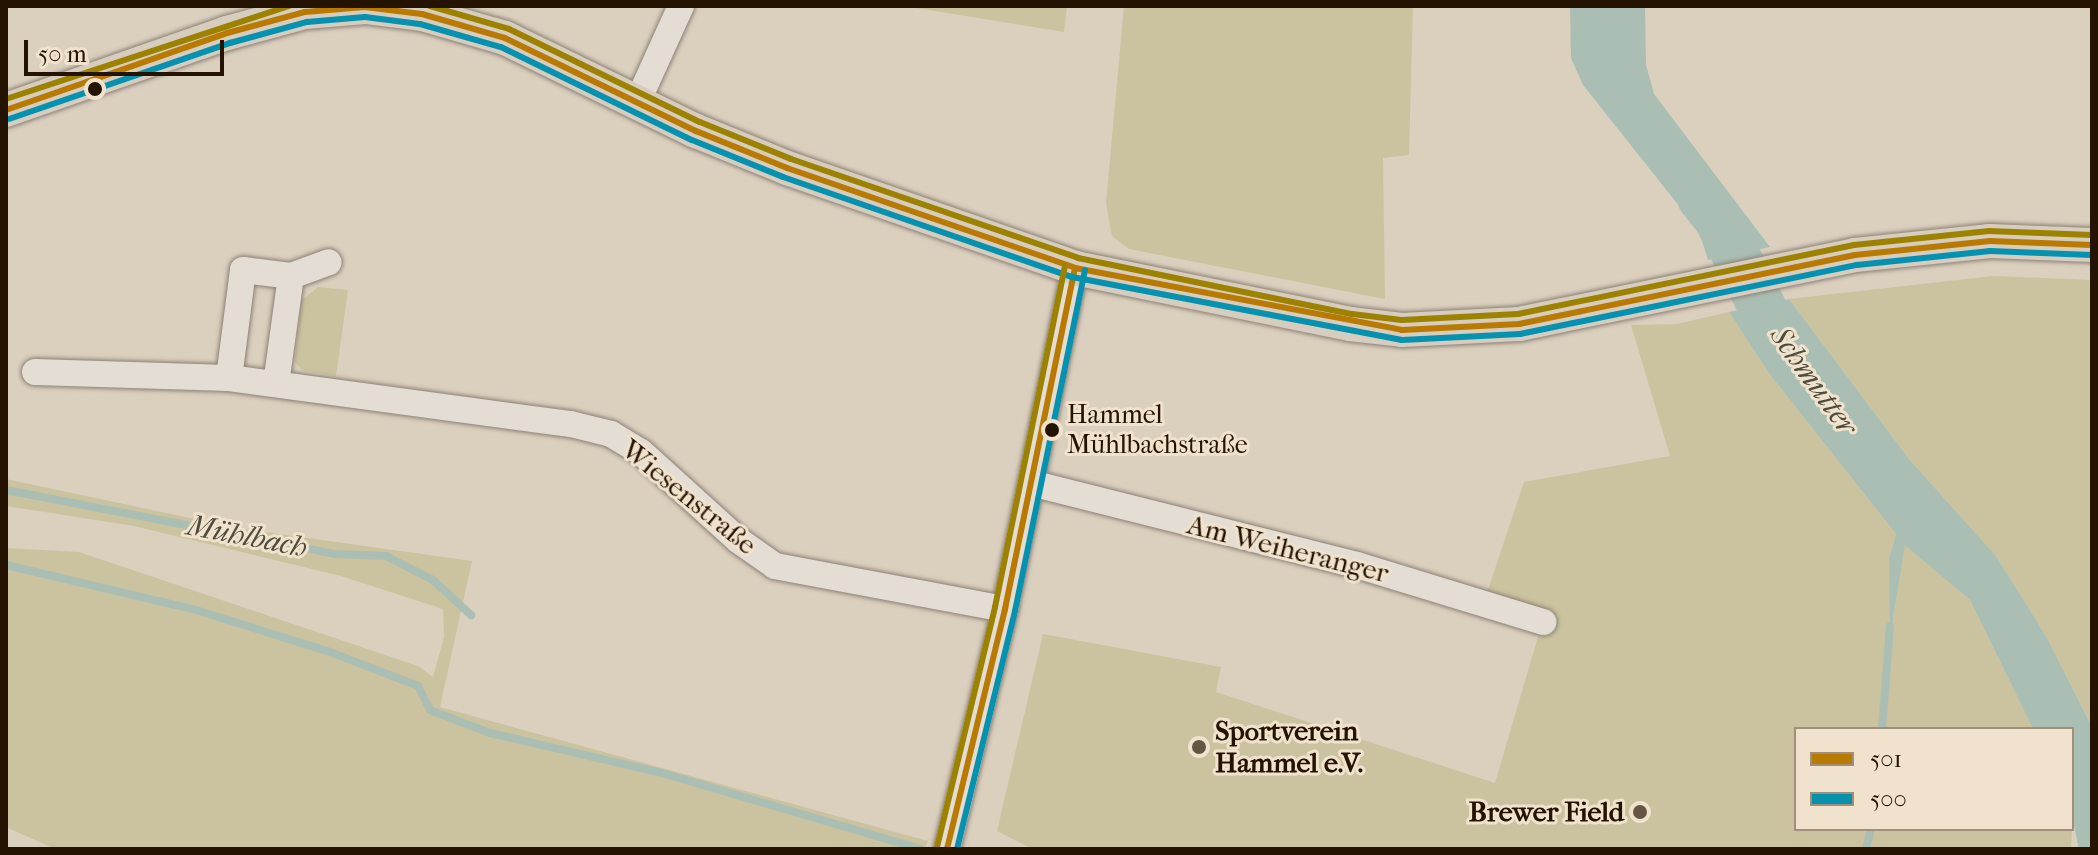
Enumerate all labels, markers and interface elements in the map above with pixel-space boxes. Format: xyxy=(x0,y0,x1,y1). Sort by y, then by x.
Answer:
scale bar xyxy=(28,24,228,74)
text: 50 m xyxy=(38,40,87,68)
unlabelled marker xyxy=(87,81,103,97)
water label: Schmutter xyxy=(1761,319,1865,443)
place label: Hammel Mühlbachstraße xyxy=(1067,399,1248,460)
marker: Hammel Mühlbachstraße xyxy=(1044,422,1060,438)
street label: Wiesenstraße xyxy=(615,432,763,562)
water label: Mühlbach xyxy=(184,508,310,566)
street label: Am Weiheranger xyxy=(1184,508,1392,590)
place label: Sportverein Hammel e.V. xyxy=(1215,714,1363,780)
legend xyxy=(1794,727,2074,831)
marker: Sportverein Hammel e.V. xyxy=(1190,738,1208,756)
text: 501 xyxy=(1870,745,1902,773)
text: 500 xyxy=(1870,785,1907,813)
place label: Brewer Field xyxy=(1469,795,1624,829)
marker: Brewer Field xyxy=(1631,803,1649,821)

